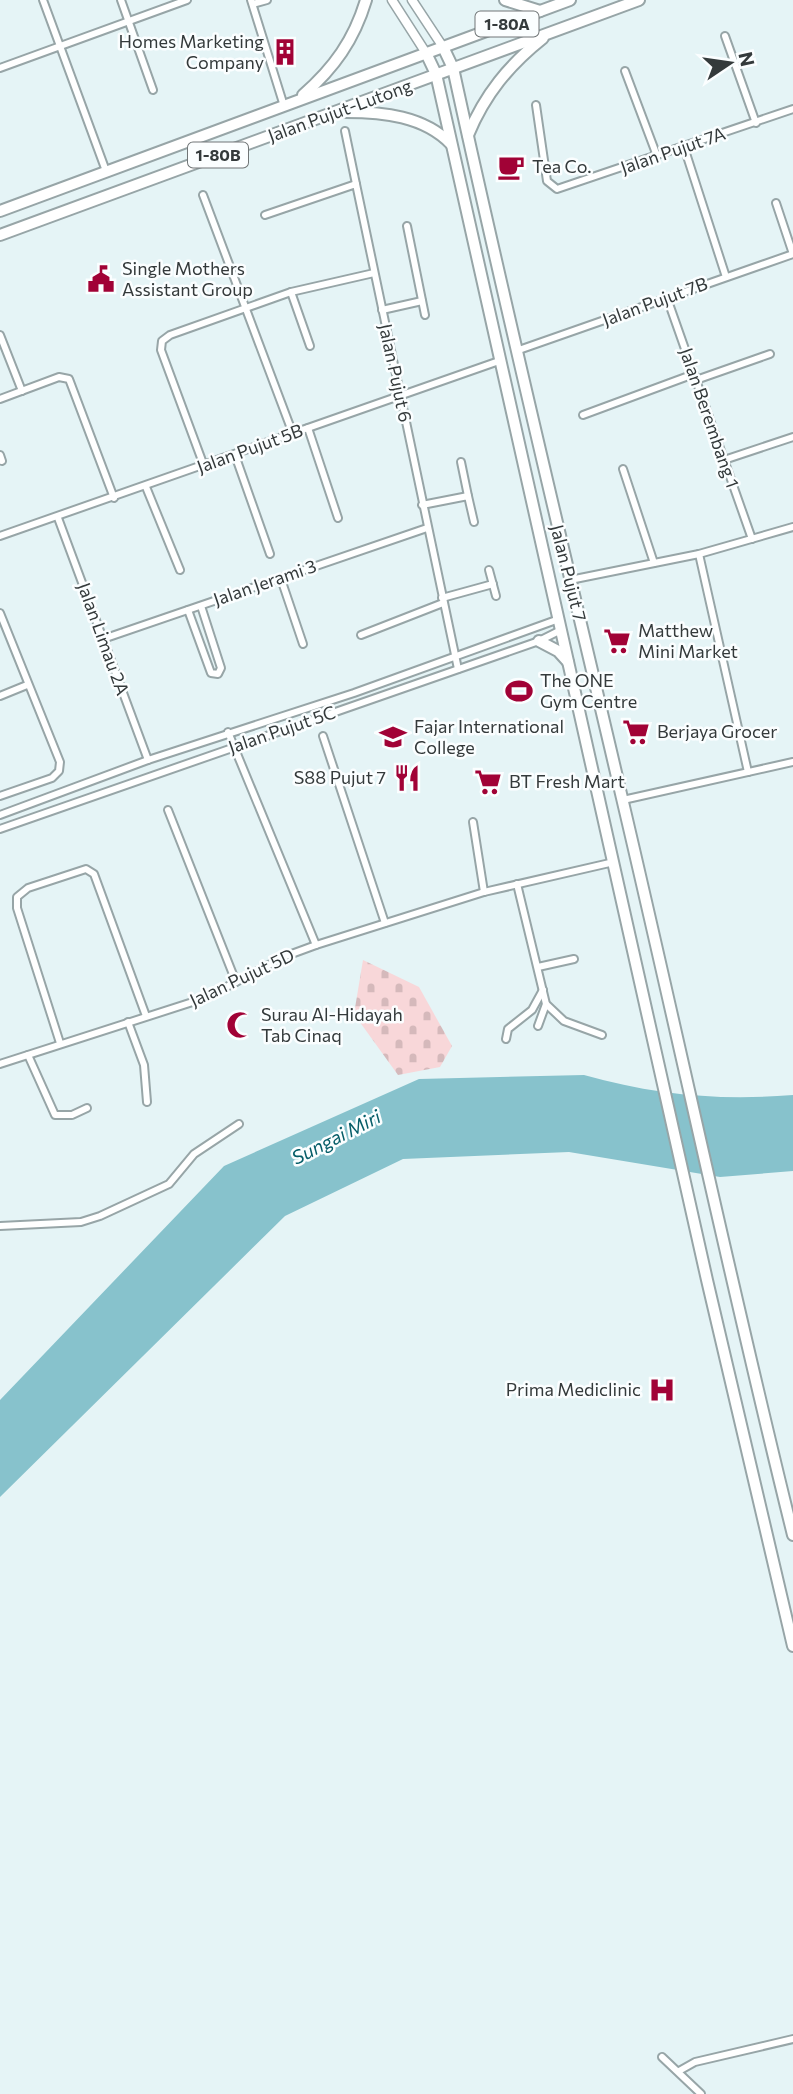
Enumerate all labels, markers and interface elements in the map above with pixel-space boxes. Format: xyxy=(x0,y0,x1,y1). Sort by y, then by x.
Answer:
road number: 1-80A xyxy=(476,12,538,36)
north arrow xyxy=(695,28,765,98)
place label: Homes Marketing Company xyxy=(118,30,264,73)
building icon: Homes Marketing Company xyxy=(270,37,300,67)
text: N xyxy=(734,50,760,69)
street label: Jalan Pujut-Lutong xyxy=(265,74,415,146)
street label: Jalan Pujut 7A xyxy=(617,122,728,178)
road number: 1-80B xyxy=(188,142,248,168)
cafe icon: Tea Co. xyxy=(496,152,526,182)
place label: Tea Co. xyxy=(532,155,591,177)
place label: Single Mothers Assistant Group xyxy=(122,257,253,300)
public building icon: Single Mothers Assistant Group xyxy=(86,264,116,294)
street label: Jalan Pujut 7B xyxy=(599,272,710,330)
street label: Jalan Pujut 6 xyxy=(375,322,417,424)
street label: Jalan Berembang 1 xyxy=(676,345,744,491)
street label: Jalan Pujut 5B xyxy=(194,419,306,477)
street label: Jalan Pujut 7 xyxy=(546,522,592,623)
street label: Jalan Jerami 3 xyxy=(210,554,319,610)
street label: Jalan Limau 2A xyxy=(73,579,135,698)
place label: Matthew Mini Market xyxy=(638,619,738,662)
supermarket icon: Matthew Mini Market xyxy=(602,626,632,656)
place label: The ONE Gym Centre xyxy=(540,669,637,712)
sports icon: The ONE Gym Centre xyxy=(504,676,534,706)
street label: Jalan Pujut 5C xyxy=(225,700,338,758)
place label: Fajar International College xyxy=(414,715,564,758)
supermarket icon: Berjaya Grocer xyxy=(621,717,651,747)
place label: Berjaya Grocer xyxy=(657,720,778,742)
school or university icon: Fajar International College xyxy=(378,722,408,752)
restaurant icon: S88 Pujut 7 xyxy=(392,763,422,793)
place label: S88 Pujut 7 xyxy=(294,766,386,788)
supermarket icon: BT Fresh Mart xyxy=(473,767,503,797)
place label: BT Fresh Mart xyxy=(509,770,625,792)
street label: Jalan Pujut 5D xyxy=(186,943,297,1011)
place label: Surau Al-Hidayah Tab Cinaq xyxy=(261,1003,403,1046)
mosque icon: Surau Al-Hidayah Tab Cinaq xyxy=(225,1010,255,1040)
water label: Sungai Miri xyxy=(287,1104,385,1169)
hospital icon: Prima Mediclinic xyxy=(647,1375,677,1405)
place label: Prima Mediclinic xyxy=(506,1378,641,1400)

